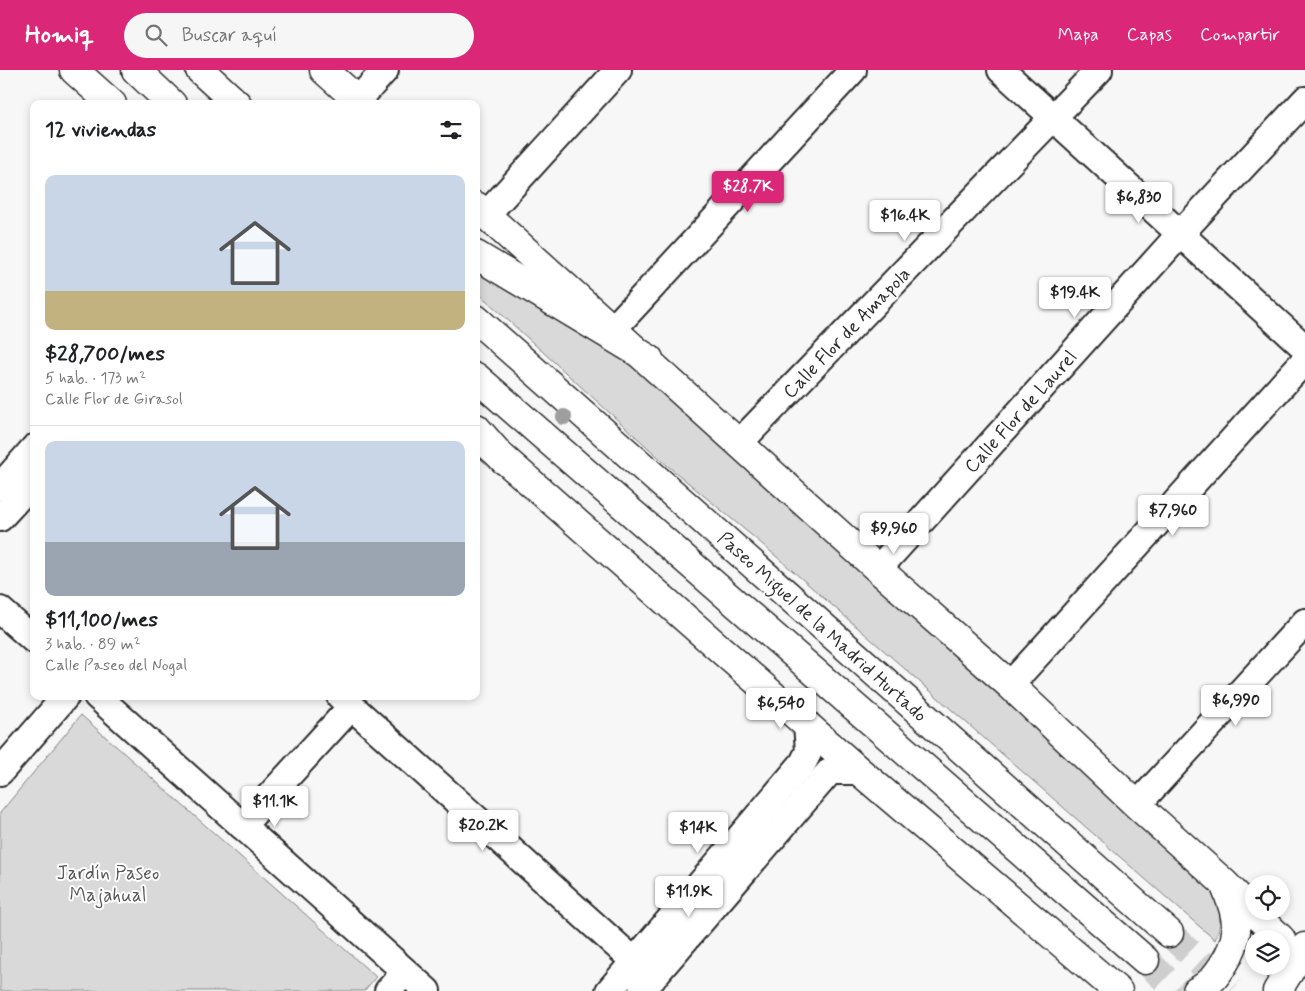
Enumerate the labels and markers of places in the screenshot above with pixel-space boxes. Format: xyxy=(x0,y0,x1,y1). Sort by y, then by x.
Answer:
pin: $28.7K xyxy=(707,170,789,213)
pin: $6,830 xyxy=(1098,182,1180,224)
pin: $16.4K xyxy=(864,200,946,242)
pin: $19.4K xyxy=(1034,276,1116,319)
pin: $7,960 xyxy=(1132,494,1214,537)
pin: $9,960 xyxy=(853,512,935,555)
pin: $6,990 xyxy=(1195,684,1277,727)
pin: $6,540 xyxy=(740,688,822,730)
pin: $11.1K xyxy=(234,786,316,828)
pin: $20.2K xyxy=(442,810,524,852)
pin: $14K xyxy=(668,812,728,854)
pin: $11.9K xyxy=(648,876,730,918)

